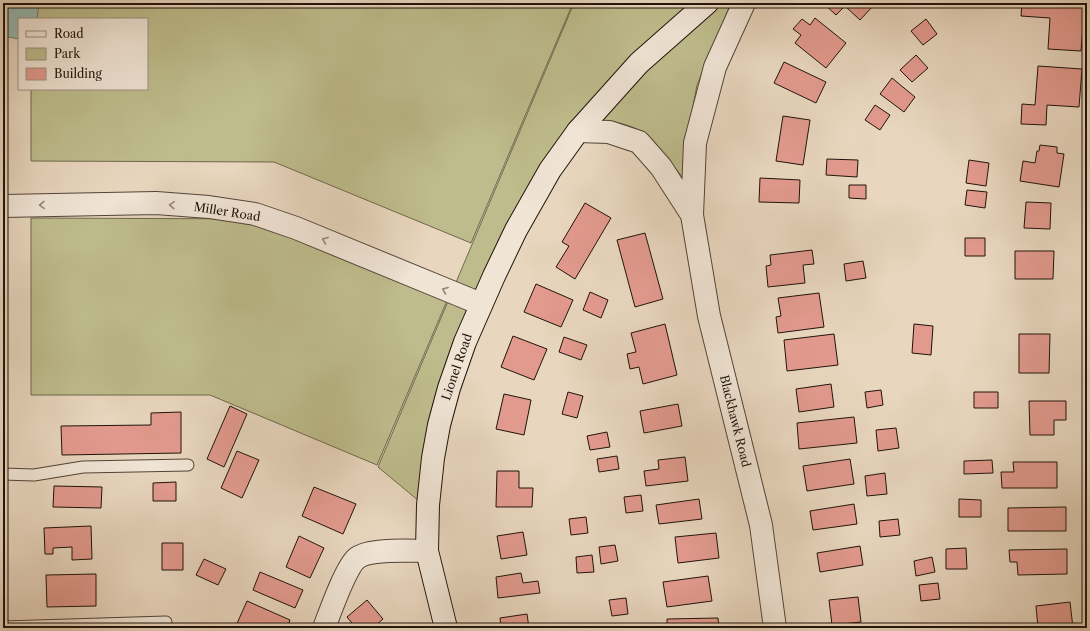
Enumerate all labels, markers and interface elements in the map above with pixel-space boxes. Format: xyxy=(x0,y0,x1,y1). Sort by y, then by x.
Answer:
legend xyxy=(18,18,148,90)
text: Road xyxy=(54,26,84,41)
text: Park xyxy=(54,46,81,61)
text: Building xyxy=(54,66,102,81)
street label: Miller Road xyxy=(193,199,262,224)
one-way arrow xyxy=(169,200,175,209)
one-way arrow xyxy=(39,201,45,210)
one-way arrow xyxy=(322,237,329,245)
one-way arrow xyxy=(442,286,449,294)
street label: Lionel Road xyxy=(438,331,475,402)
street label: Blackhawk Road xyxy=(717,373,754,469)

